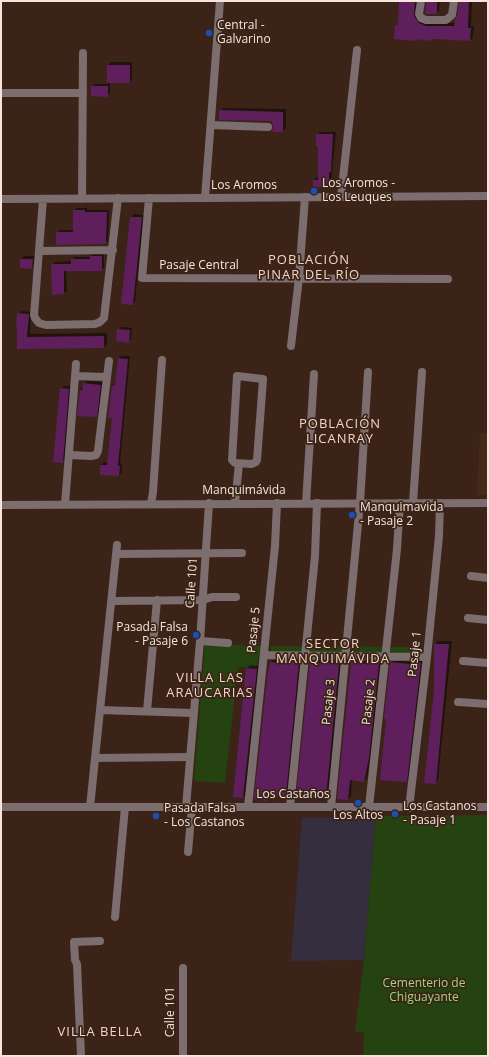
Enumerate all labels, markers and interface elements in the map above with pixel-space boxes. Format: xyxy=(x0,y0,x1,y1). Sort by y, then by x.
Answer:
place label: Central - Galvarino xyxy=(217,19,271,47)
marker: Central - Galvarino xyxy=(204,28,214,38)
place label: Los Aromos - Los Leuques xyxy=(322,177,395,205)
street label: Los Aromos xyxy=(211,179,277,193)
marker: Los Aromos - Los Leuques xyxy=(309,186,319,196)
district label: POBLACIÓN PINAR DEL RÍO xyxy=(258,252,360,283)
street label: Pasaje Central xyxy=(159,259,239,273)
district label: POBLACIÓN LICANRAY xyxy=(299,416,381,447)
street label: Manquimávida xyxy=(202,484,286,498)
place label: Manquimavida - Pasaje 2 xyxy=(360,501,443,529)
marker: Manquimavida - Pasaje 2 xyxy=(347,510,357,520)
street label: Calle 101 xyxy=(183,557,201,609)
street label: Pasaje 5 xyxy=(244,606,264,654)
place label: Pasada Falsa - Pasaje 6 xyxy=(116,621,188,649)
marker: Pasada Falsa - Pasaje 6 xyxy=(191,630,201,640)
street label: Pasaje 1 xyxy=(405,630,425,678)
district label: SECTOR MANQUIMÁVIDA xyxy=(276,636,390,667)
district label: VILLA LAS ARAUCARIAS xyxy=(166,670,254,701)
street label: Pasaje 3 xyxy=(319,678,339,726)
street label: Pasaje 2 xyxy=(359,678,379,726)
street label: Los Castaños xyxy=(256,788,330,802)
marker: Los Altos xyxy=(353,798,363,808)
place label: Los Castanos - Pasaje 1 xyxy=(403,800,477,828)
place label: Pasada Falsa - Los Castanos xyxy=(164,802,244,830)
place label: Los Altos xyxy=(333,809,383,823)
marker: Los Castanos - Pasaje 1 xyxy=(390,809,400,819)
marker: Pasada Falsa - Los Castanos xyxy=(151,811,161,821)
park label: Cementerio de Chiguayante xyxy=(383,977,465,1005)
street label: Calle 101 xyxy=(164,987,178,1037)
district label: VILLA BELLA xyxy=(58,1024,142,1040)

